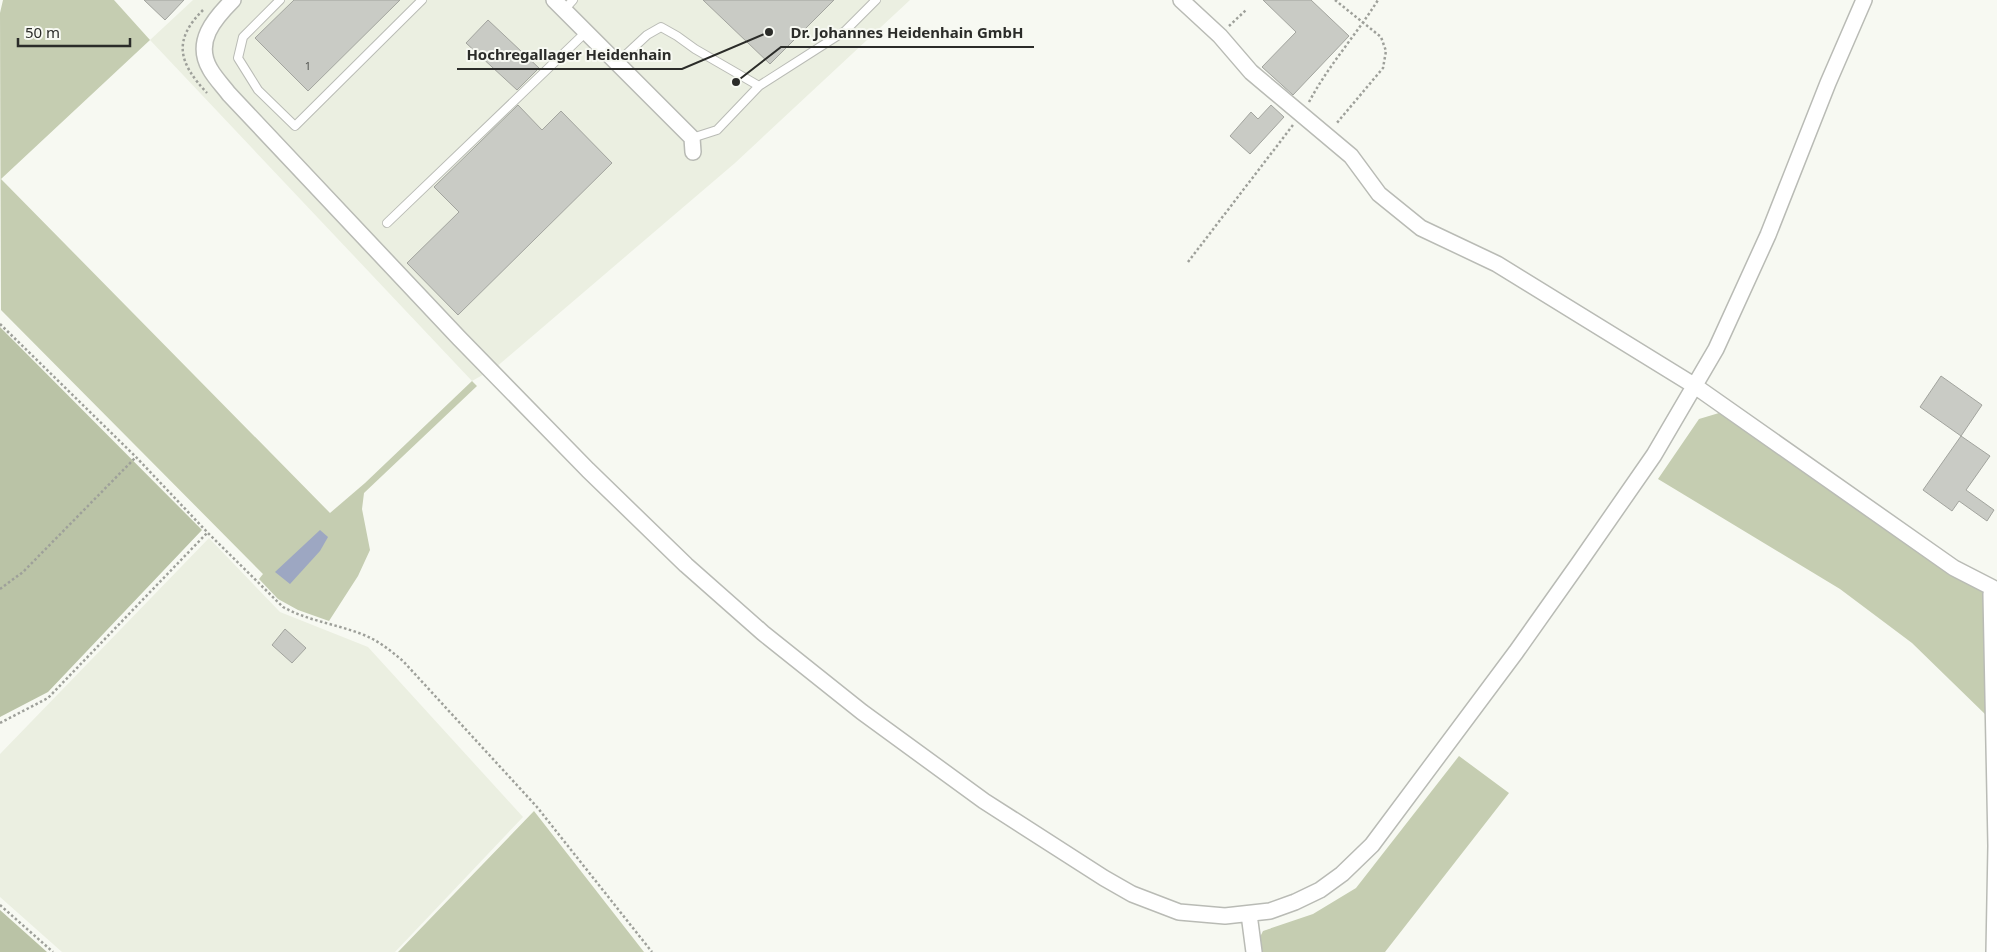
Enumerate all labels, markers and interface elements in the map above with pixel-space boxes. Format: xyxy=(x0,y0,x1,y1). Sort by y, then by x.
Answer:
scale bar xyxy=(18,15,130,47)
callout: Dr. Johannes Heidenhain GmbH xyxy=(781,17,1034,47)
text: 50 m xyxy=(25,22,60,42)
text: Dr. Johannes Heidenhain GmbH xyxy=(791,22,1023,42)
callout: Hochregallager Heidenhain xyxy=(457,39,682,69)
text: Hochregallager Heidenhain xyxy=(466,44,672,64)
house number: 1 xyxy=(305,58,311,73)

